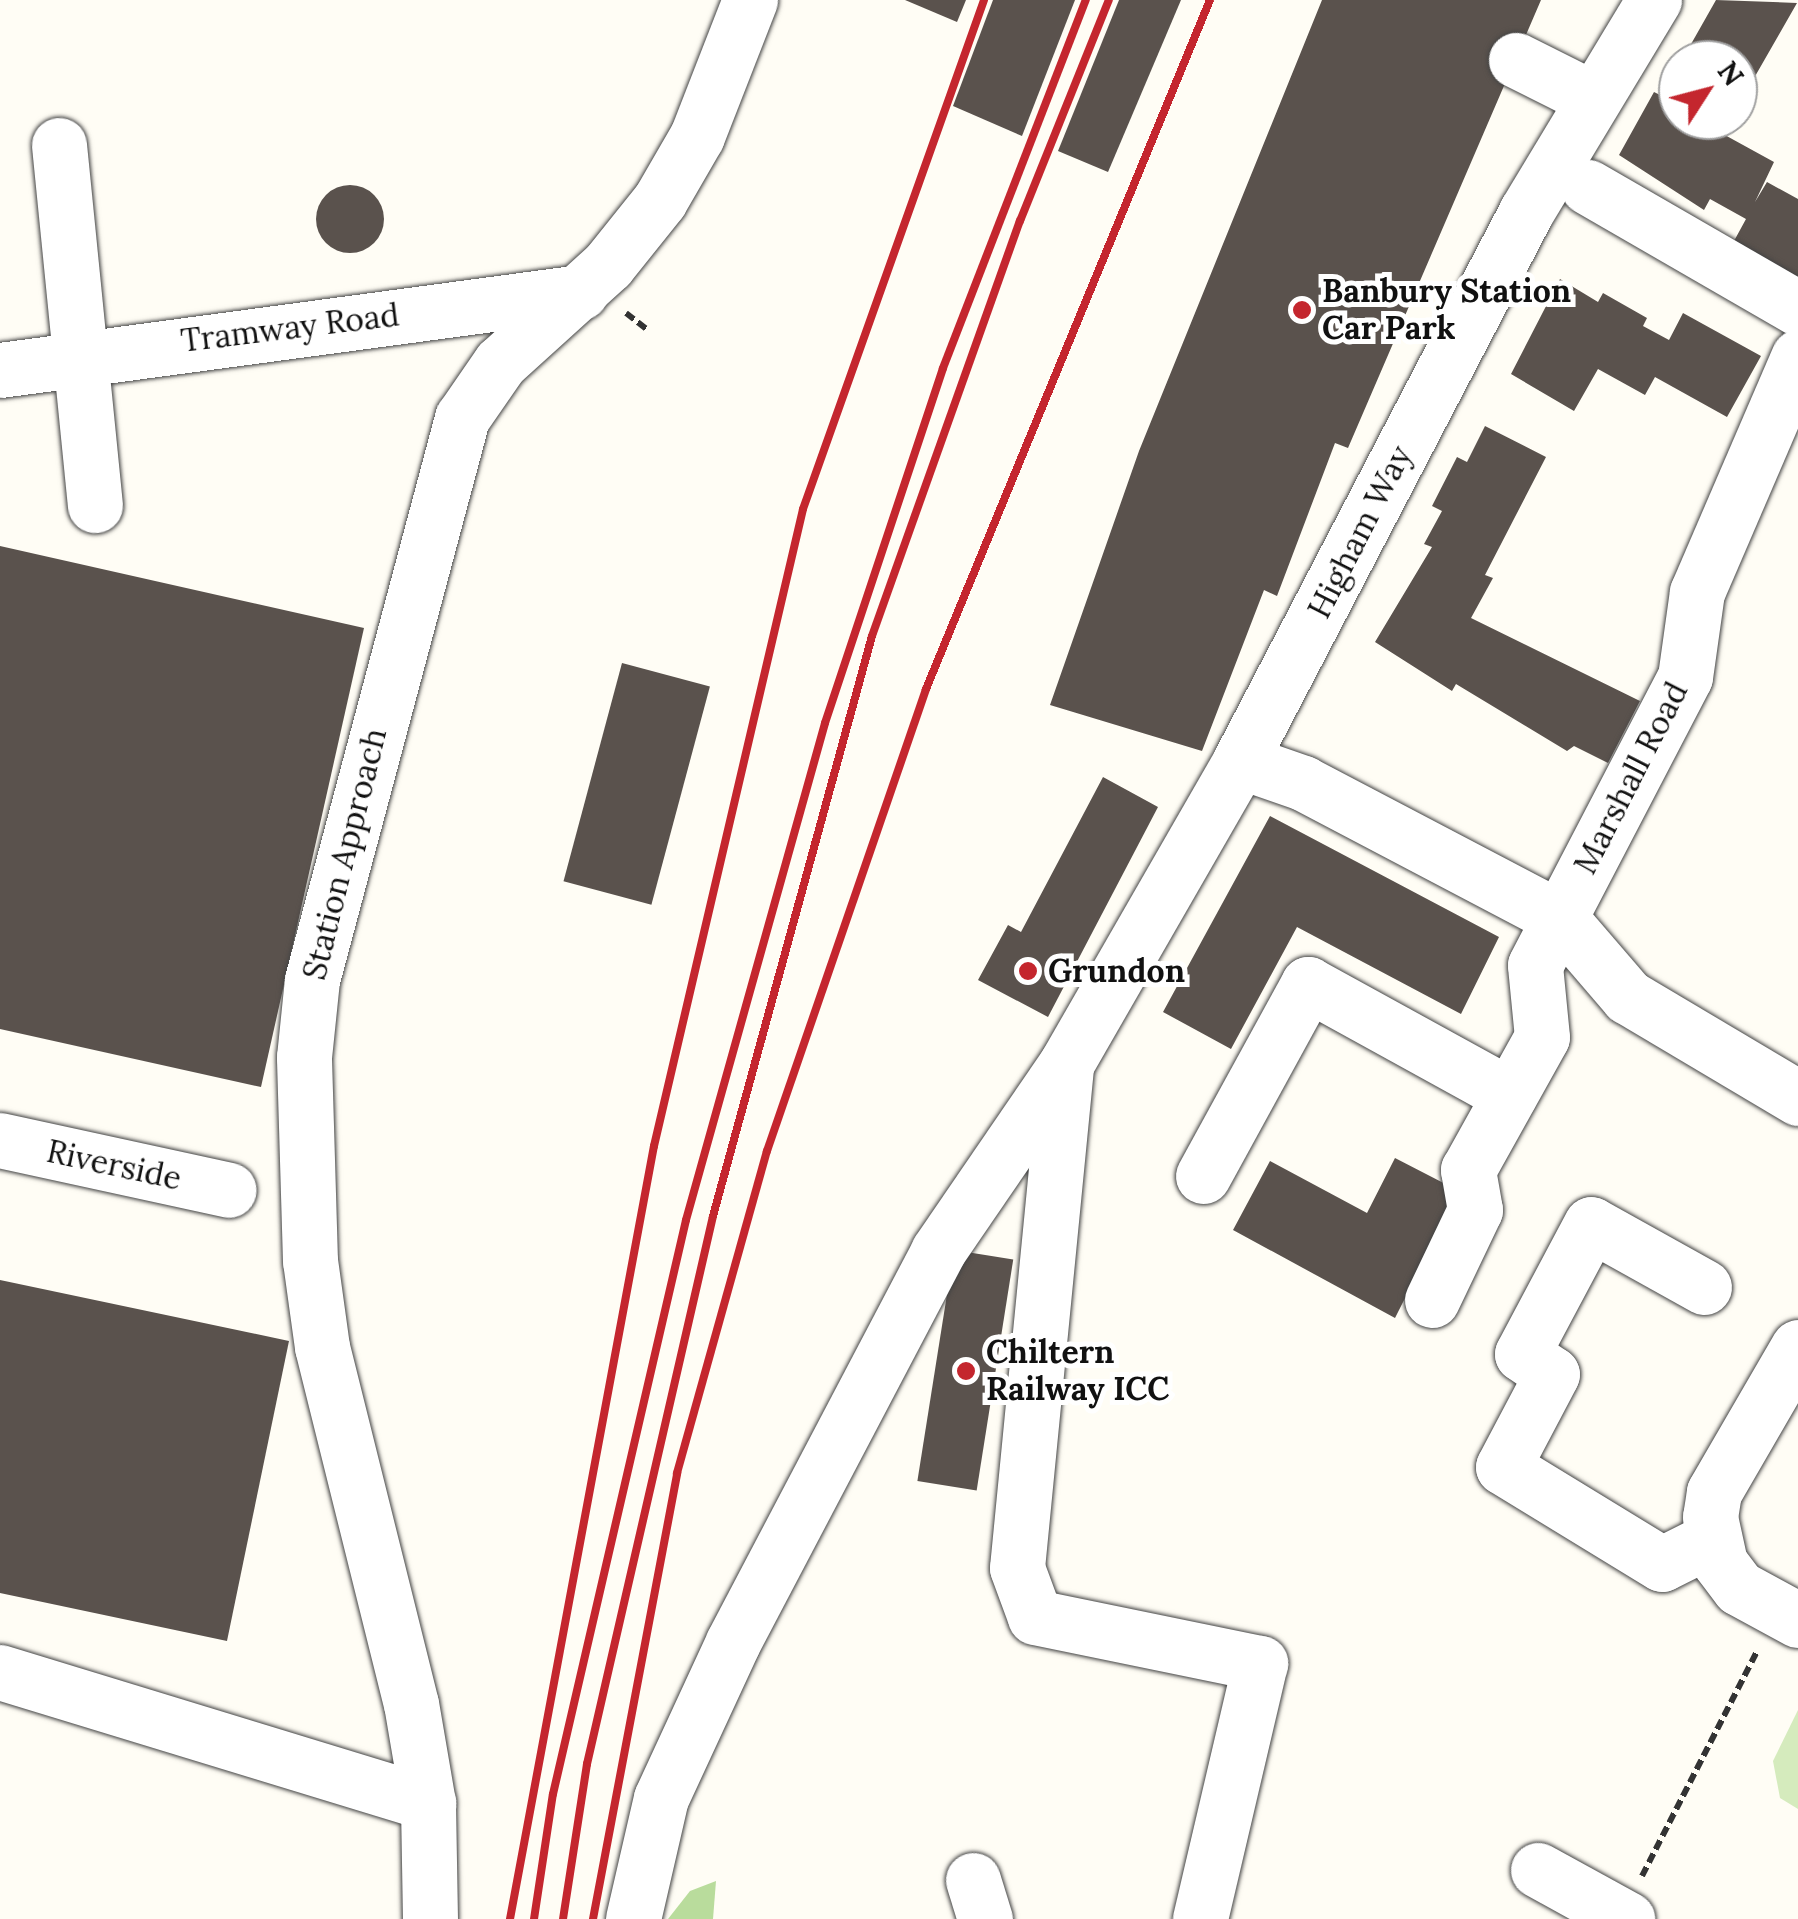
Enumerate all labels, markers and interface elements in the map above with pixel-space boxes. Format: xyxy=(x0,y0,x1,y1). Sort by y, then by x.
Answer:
north arrow xyxy=(1658,40,1758,140)
text: N xyxy=(1710,54,1752,93)
place label: Banbury Station Car Park xyxy=(1322,273,1571,348)
street label: Tramway Road xyxy=(179,296,401,360)
marker: Banbury Station Car Park xyxy=(1291,299,1313,321)
street label: Higham Way xyxy=(1300,439,1420,625)
street label: Marshall Road xyxy=(1566,676,1696,880)
street label: Station Approach xyxy=(295,724,395,984)
place label: Grundon xyxy=(1048,952,1185,990)
marker: Grundon xyxy=(1017,960,1039,982)
street label: Riverside xyxy=(43,1132,185,1198)
place label: Chiltern Railway ICC xyxy=(986,1334,1169,1409)
marker: Chiltern Railway ICC xyxy=(955,1360,977,1382)

